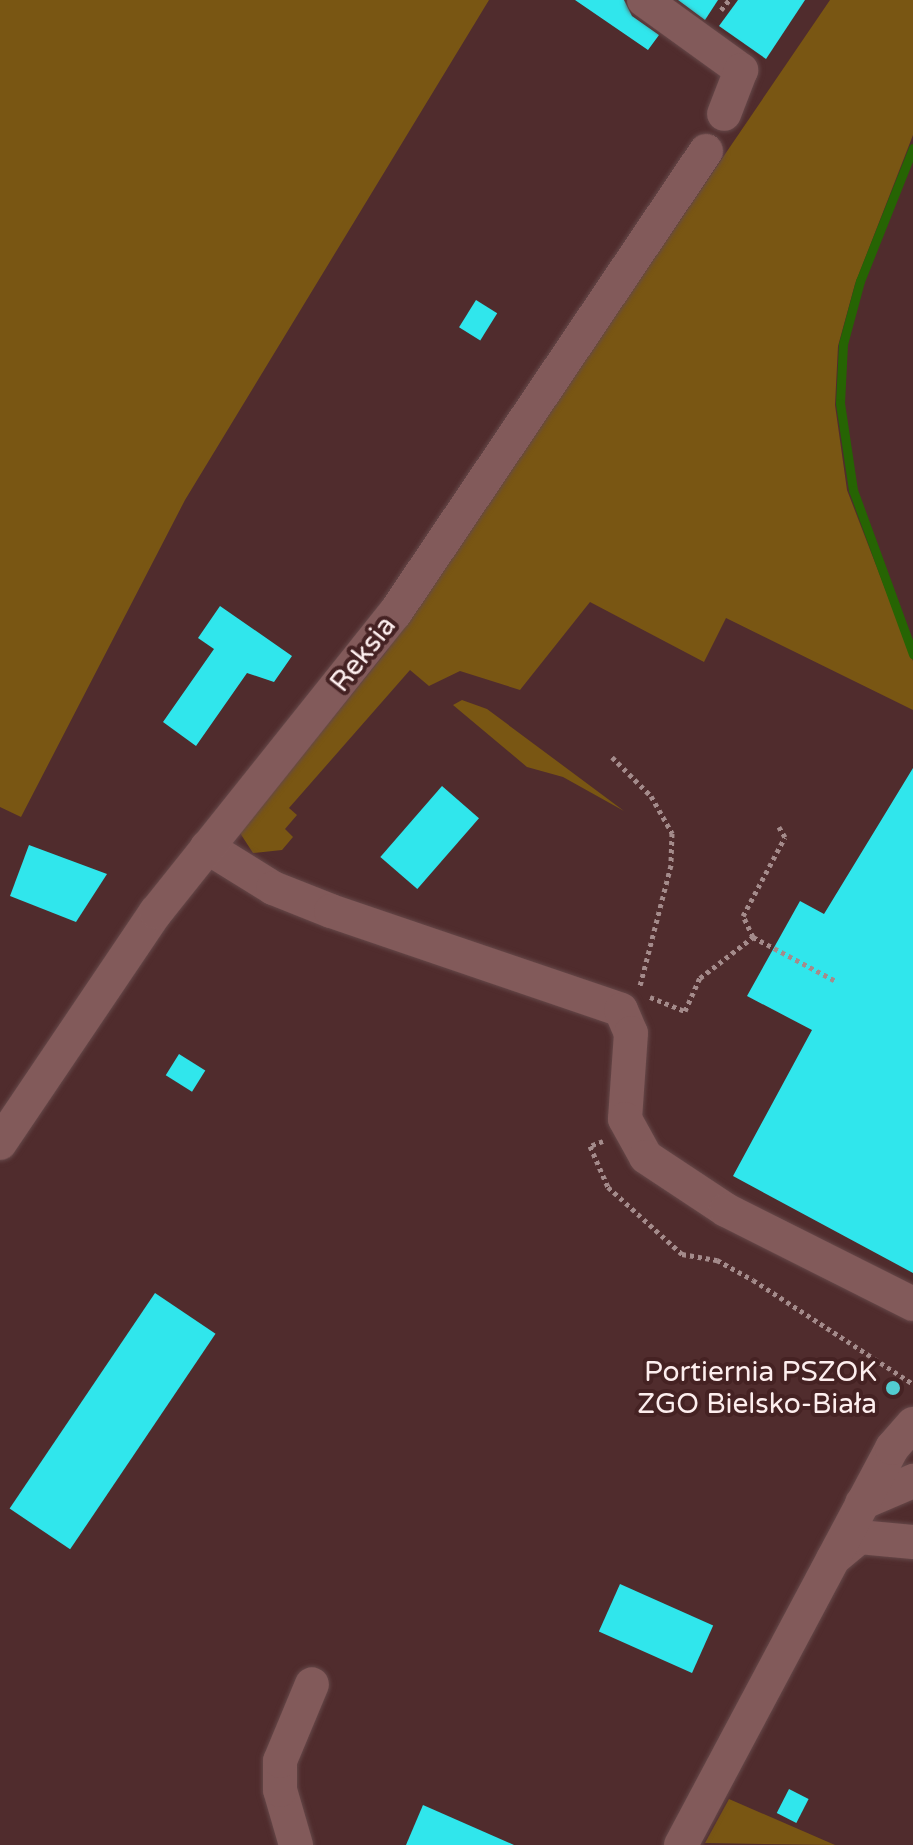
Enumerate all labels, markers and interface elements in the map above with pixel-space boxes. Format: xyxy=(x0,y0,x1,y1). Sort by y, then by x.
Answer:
street label: Reksia xyxy=(323,609,403,699)
place label: Portiernia PSZOK ZGO Bielsko-Biała xyxy=(637,1355,877,1421)
marker: Portiernia PSZOK ZGO Bielsko-Biała xyxy=(884,1379,902,1397)

